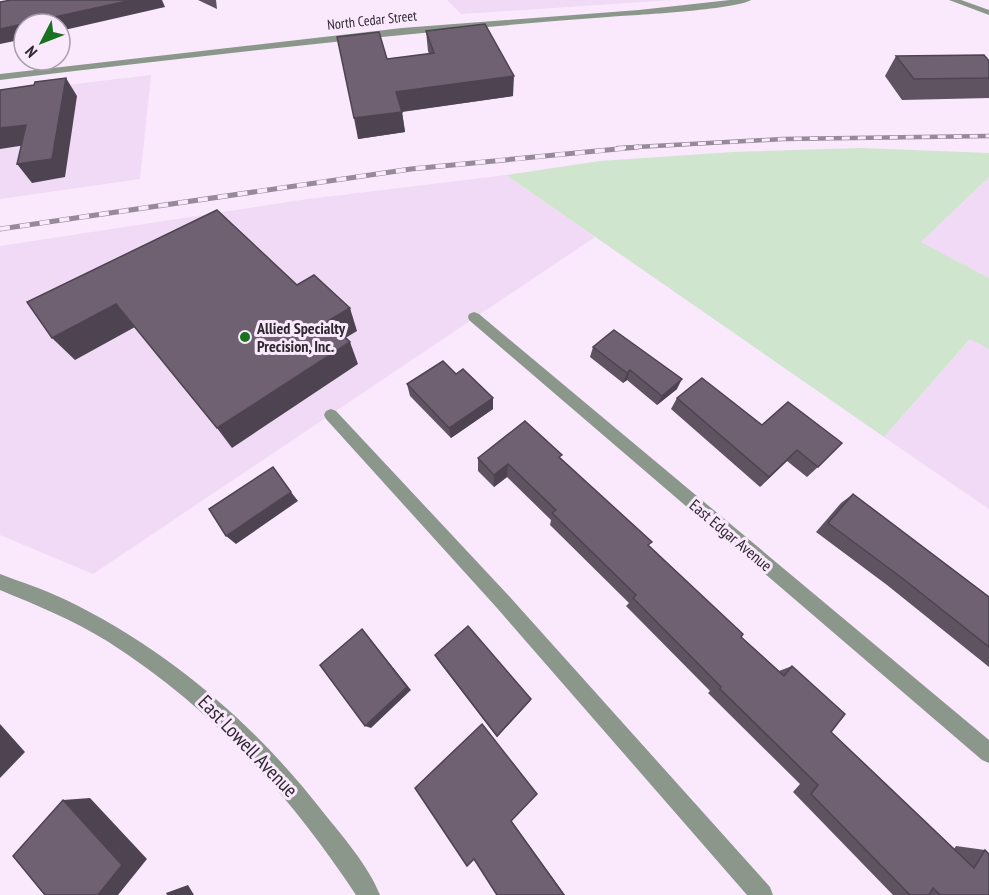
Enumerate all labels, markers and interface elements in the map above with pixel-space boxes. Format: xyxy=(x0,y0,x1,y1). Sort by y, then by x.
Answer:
street label: North Cedar Street xyxy=(326,6,418,34)
north arrow xyxy=(12,12,72,72)
text: N xyxy=(21,42,41,62)
place label: Allied Specialty Precision, Inc. xyxy=(256,318,346,356)
marker: Allied Specialty Precision, Inc. xyxy=(238,330,252,344)
street label: East Edgar Avenue xyxy=(686,495,776,575)
street label: East Lowell Avenue xyxy=(193,689,303,803)

